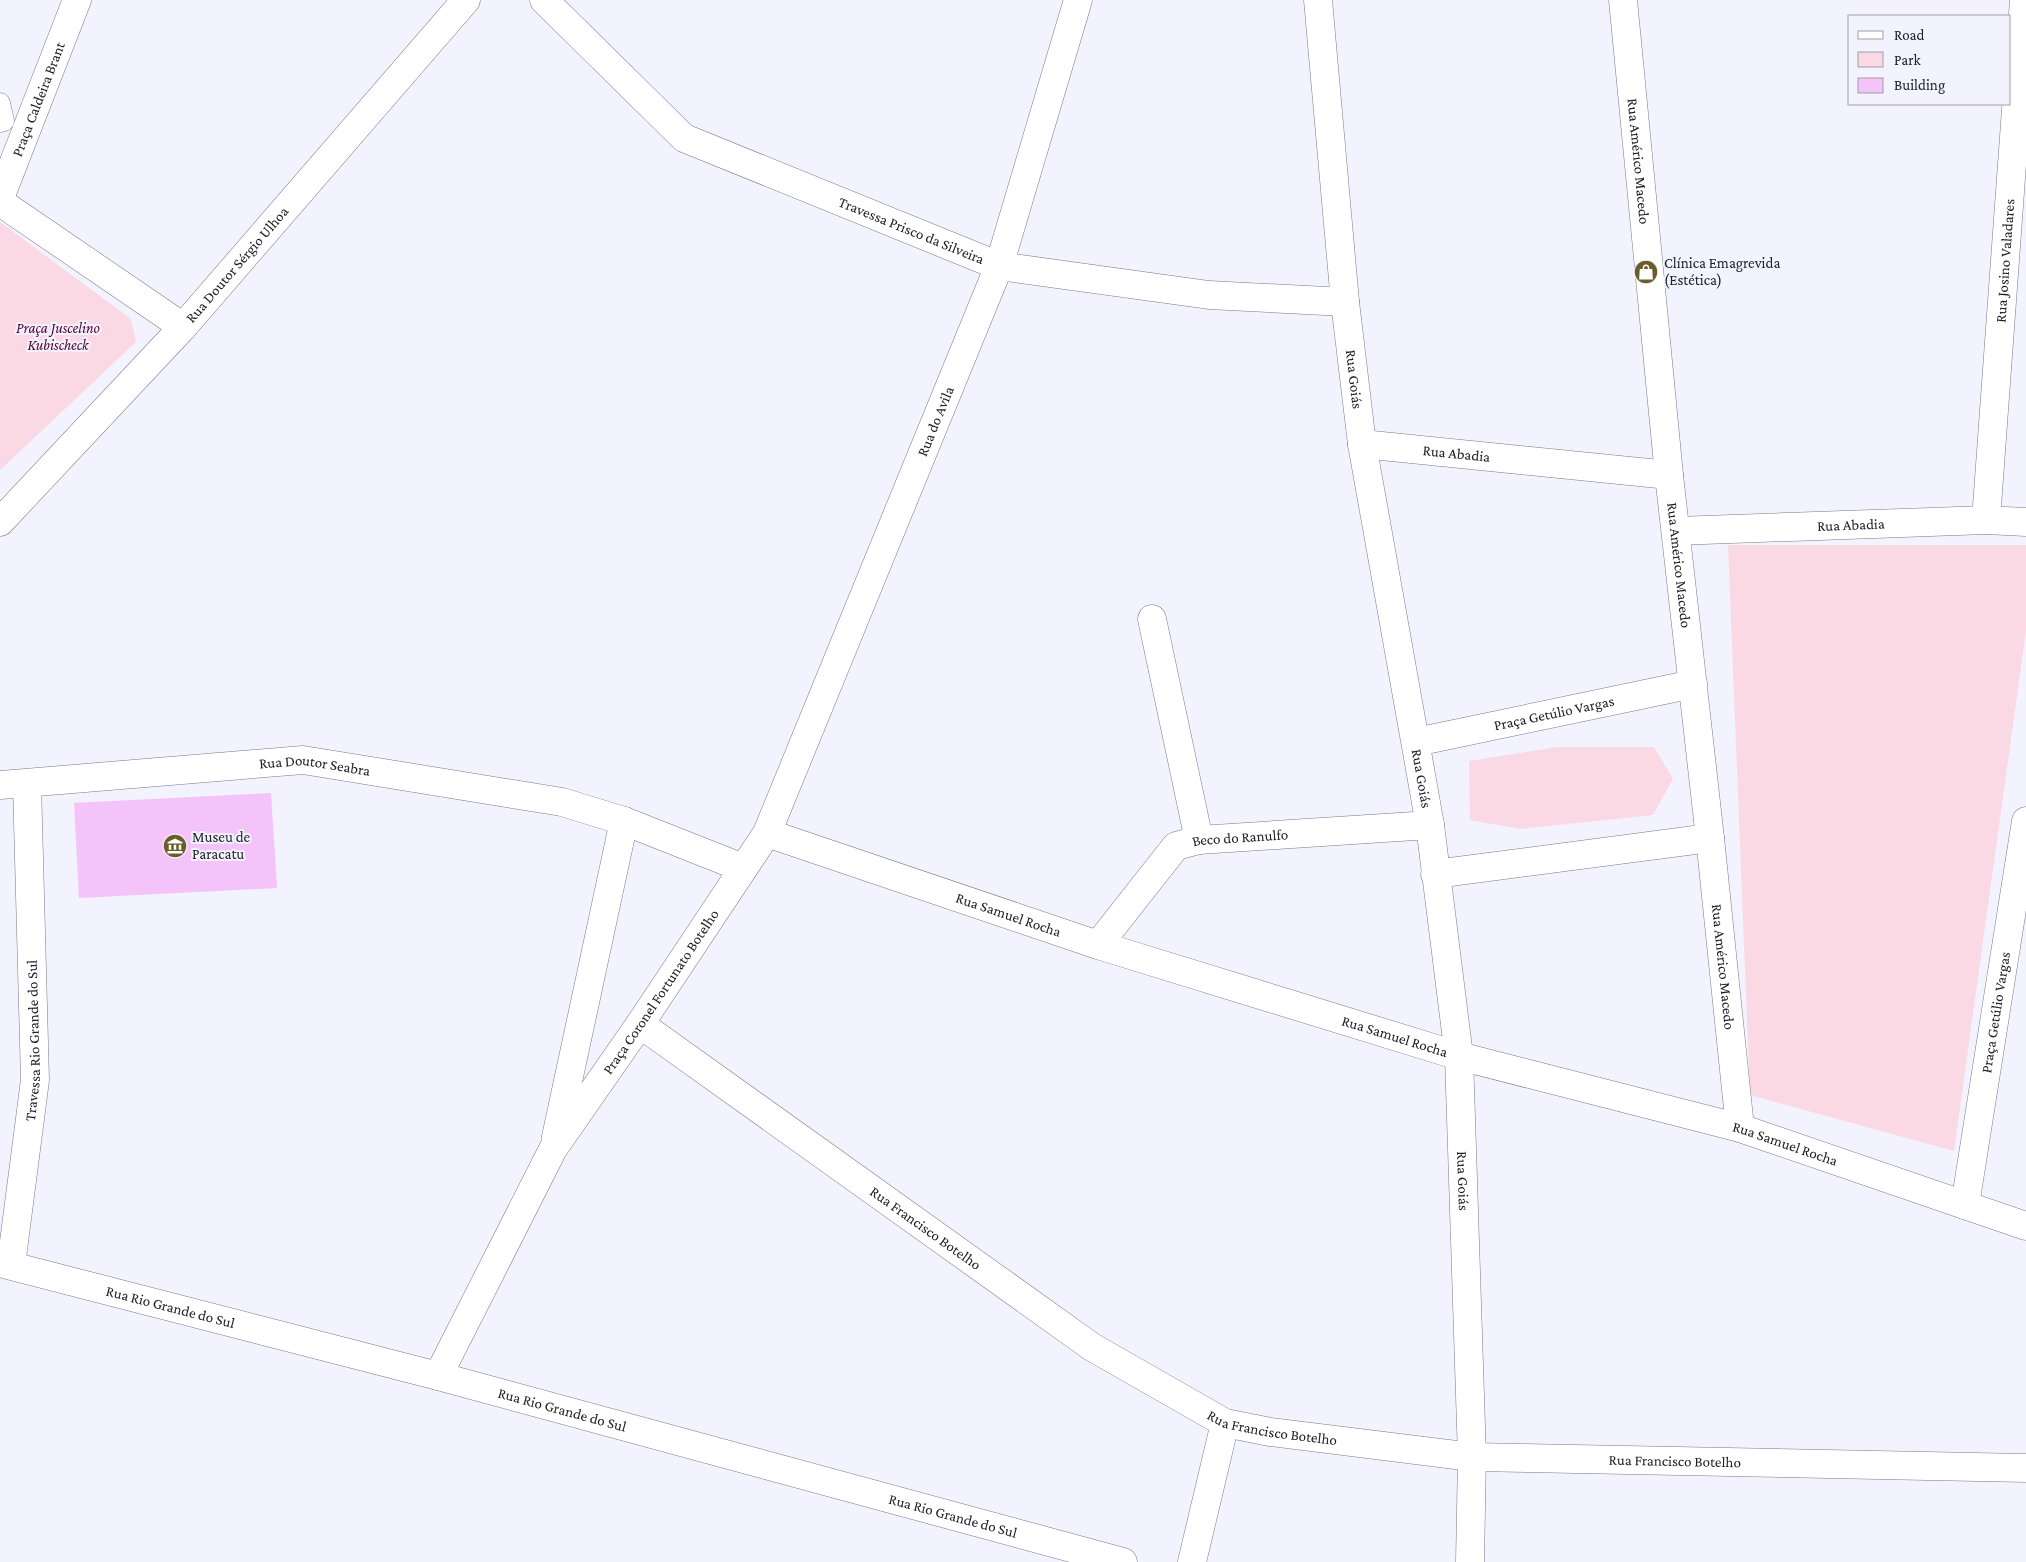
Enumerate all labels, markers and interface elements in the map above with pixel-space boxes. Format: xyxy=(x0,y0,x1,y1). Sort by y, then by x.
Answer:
legend xyxy=(1848,15,2011,105)
text: Road xyxy=(1894,27,1925,43)
street label: Praça Caldeira Brant xyxy=(9,39,68,159)
text: Park xyxy=(1894,52,1921,68)
text: Building xyxy=(1894,77,1945,94)
street label: Rua Américo Macedo xyxy=(1625,98,1653,225)
street label: Travessa Prisco da Silveira xyxy=(836,194,987,267)
street label: Rua Josino Valadares xyxy=(1992,198,2017,323)
street label: Rua Doutor Sérgio Ulhoa xyxy=(183,203,292,326)
place label: Clínica Emagrevida (Estética) xyxy=(1664,255,1780,289)
shop icon: Clínica Emagrevida (Estética) xyxy=(1633,259,1659,285)
park label: Praça Juscelino Kubischeck xyxy=(16,320,100,353)
street label: Rua Goiás xyxy=(1343,349,1366,410)
street label: Rua do Avila xyxy=(914,384,957,459)
street label: Rua Abadia xyxy=(1422,442,1491,465)
street label: Rua Américo Macedo xyxy=(1664,502,1694,629)
street label: Rua Abadia xyxy=(1817,516,1885,534)
street label: Praça Getúlio Vargas xyxy=(1492,693,1616,734)
street label: Rua Goiás xyxy=(1409,748,1435,809)
street label: Rua Doutor Seabra xyxy=(258,752,371,779)
street label: Beco do Ranulfo xyxy=(1190,826,1289,850)
place label: Museu de Paracatu xyxy=(192,829,251,862)
museum icon: Museu de Paracatu xyxy=(162,833,188,859)
street label: Rua Samuel Rocha xyxy=(954,890,1063,940)
street label: Rua Américo Macedo xyxy=(1709,903,1738,1030)
street label: Praça Coronel Fortunato Botelho xyxy=(600,906,722,1077)
street label: Praça Getúlio Vargas xyxy=(1978,950,2013,1074)
street label: Travessa Rio Grande do Sul xyxy=(22,960,43,1122)
street label: Rua Samuel Rocha xyxy=(1340,1012,1450,1060)
street label: Rua Samuel Rocha xyxy=(1731,1118,1840,1169)
street label: Rua Goiás xyxy=(1454,1151,1472,1211)
street label: Rua Francisco Botelho xyxy=(867,1183,984,1273)
street label: Rua Rio Grande do Sul xyxy=(104,1283,237,1331)
street label: Rua Rio Grande do Sul xyxy=(496,1385,628,1435)
street label: Rua Francisco Botelho xyxy=(1205,1407,1338,1448)
street label: Rua Francisco Botelho xyxy=(1608,1452,1741,1470)
street label: Rua Rio Grande do Sul xyxy=(887,1491,1019,1541)

